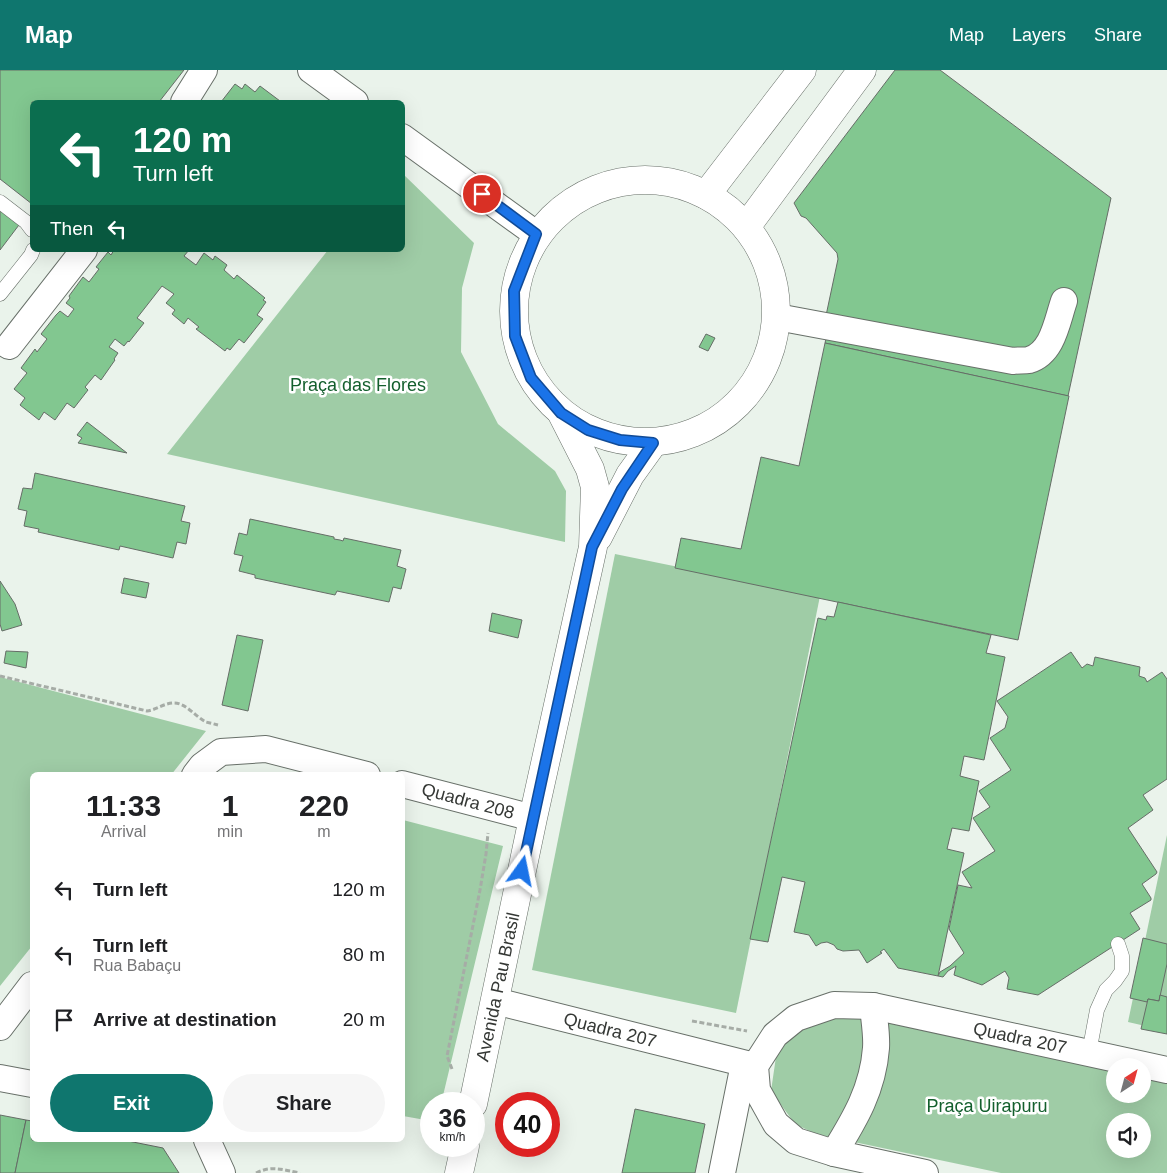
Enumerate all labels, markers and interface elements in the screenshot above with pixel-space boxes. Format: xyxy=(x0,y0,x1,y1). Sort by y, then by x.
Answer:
text: Map xyxy=(25,21,73,48)
text: Map xyxy=(949,25,984,45)
text: Layers xyxy=(1012,25,1066,45)
text: Share xyxy=(1094,25,1142,45)
icon: left xyxy=(50,120,115,185)
text: 120 m xyxy=(133,120,232,159)
text: Turn left xyxy=(133,161,213,186)
pin xyxy=(461,173,503,215)
icon: arrive xyxy=(468,180,496,208)
icon: left xyxy=(103,215,131,243)
text: Then xyxy=(50,218,93,239)
park label: Praça das Flores xyxy=(290,375,426,395)
street label: Quadra 208 xyxy=(419,779,517,823)
text: 11:33 xyxy=(86,789,161,822)
text: 1 xyxy=(222,789,238,822)
text: 220 xyxy=(299,789,349,822)
text: Arrival xyxy=(101,823,146,840)
text: min xyxy=(217,823,243,840)
text: m xyxy=(317,823,331,840)
position arrow xyxy=(495,844,547,896)
icon: left xyxy=(50,876,78,904)
text: Turn left xyxy=(93,879,168,900)
text: 120 m xyxy=(332,879,385,900)
street label: Avenida Pau Brasil xyxy=(472,911,524,1063)
text: Turn left xyxy=(93,935,168,956)
icon: left xyxy=(50,941,78,969)
text: 80 m xyxy=(343,944,385,965)
text: Rua Babaçu xyxy=(93,957,181,974)
icon: arrive xyxy=(50,1006,78,1034)
text: Arrive at destination xyxy=(93,1009,277,1030)
text: 20 m xyxy=(343,1009,385,1030)
street label: Quadra 207 xyxy=(561,1009,659,1051)
street label: Quadra 207 xyxy=(971,1018,1069,1058)
north arrow xyxy=(1106,1058,1151,1102)
map controls xyxy=(1106,1058,1151,1158)
button: Exit xyxy=(50,1074,213,1132)
button: Share xyxy=(223,1074,385,1132)
speed limit sign: 40 xyxy=(495,1092,560,1157)
park label: Praça Uirapuru xyxy=(926,1096,1048,1116)
text: 36 xyxy=(439,1104,466,1132)
button: sound xyxy=(1106,1113,1151,1158)
text: km/h xyxy=(439,1130,466,1144)

